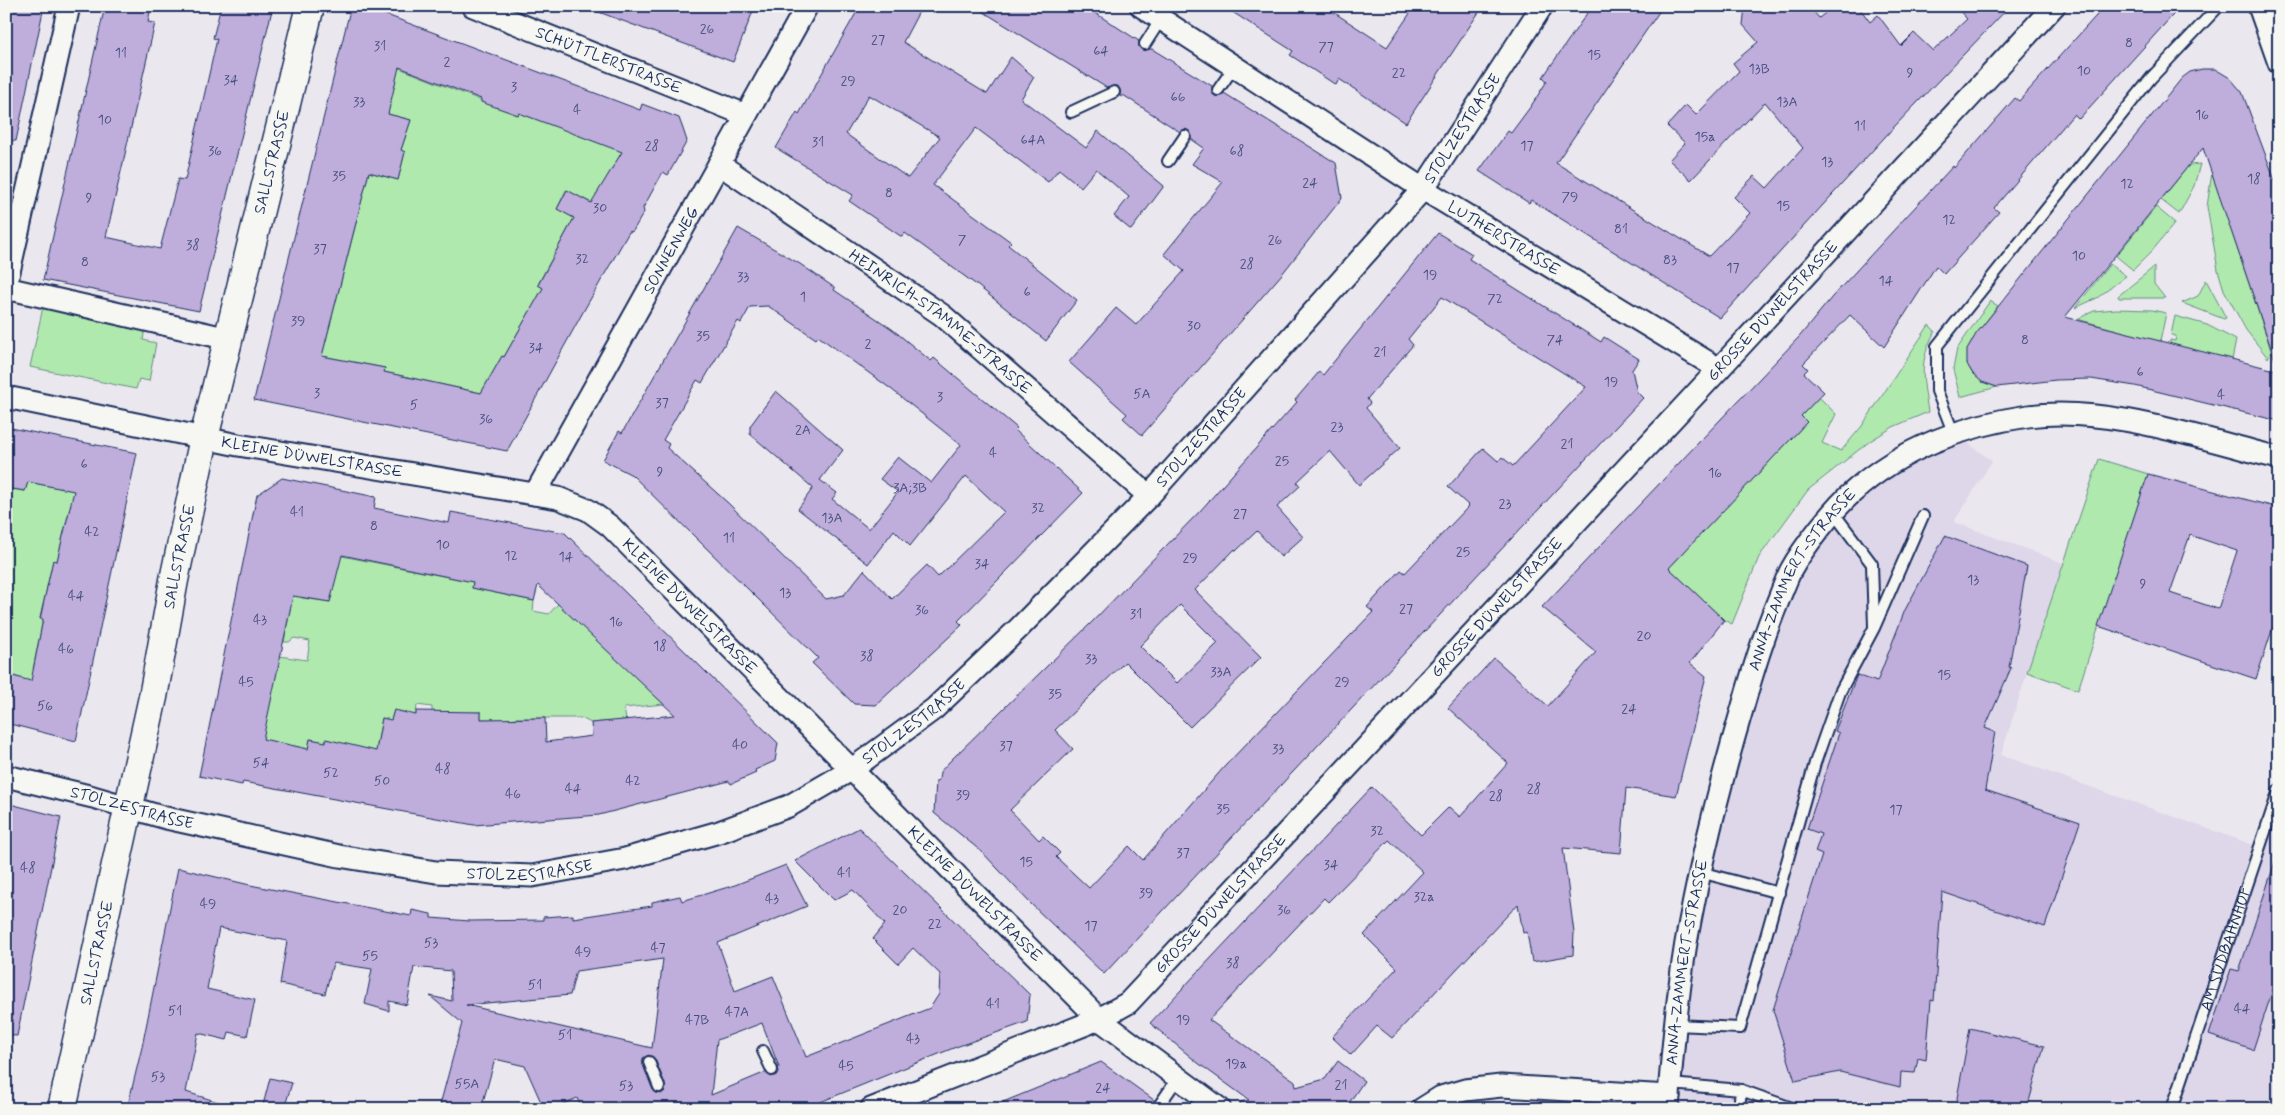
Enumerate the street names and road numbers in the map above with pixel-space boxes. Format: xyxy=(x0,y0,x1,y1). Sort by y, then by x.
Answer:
street label: SCHÜTTLERSTRASSE xyxy=(532,22,685,99)
street label: STOLZESTRASSE xyxy=(1419,70,1506,187)
street label: SALLSTRASSE xyxy=(249,108,295,216)
street label: LUTHERSTRASSE xyxy=(1444,196,1564,281)
street label: SONNENWEG xyxy=(638,203,704,298)
street label: GROSSE DÜWELSTRASSE xyxy=(1702,236,1843,386)
street label: HEINRICH-STAMME-STRASSE xyxy=(845,244,1036,399)
street label: STOLZESTRASSE xyxy=(1151,383,1251,492)
street label: KLEINE DÜWELSTRASSE xyxy=(219,431,404,483)
street label: ANNA-ZAMMERT-STRASSE xyxy=(1743,484,1861,673)
street label: SALLSTRASSE xyxy=(159,502,200,610)
street label: GROSSE DÜWELSTRASSE xyxy=(1426,533,1567,682)
street label: KLEINE DÜWELSTRASSE xyxy=(618,534,762,679)
street label: STOLZESTRASSE xyxy=(858,674,970,769)
street label: STOLZESTRASSE xyxy=(68,781,196,834)
street label: KLEINE DÜWELSTRASSE xyxy=(903,821,1047,967)
street label: GROSSE DÜWELSTRASSE xyxy=(1150,829,1291,978)
street label: STOLZESTRASSE xyxy=(466,855,594,887)
street label: ANNA-ZAMMERT-STRASSE xyxy=(1661,858,1713,1066)
street label: AM SÜDBAHNHOF xyxy=(2195,884,2256,1014)
street label: SALLSTRASSE xyxy=(75,899,118,1007)

